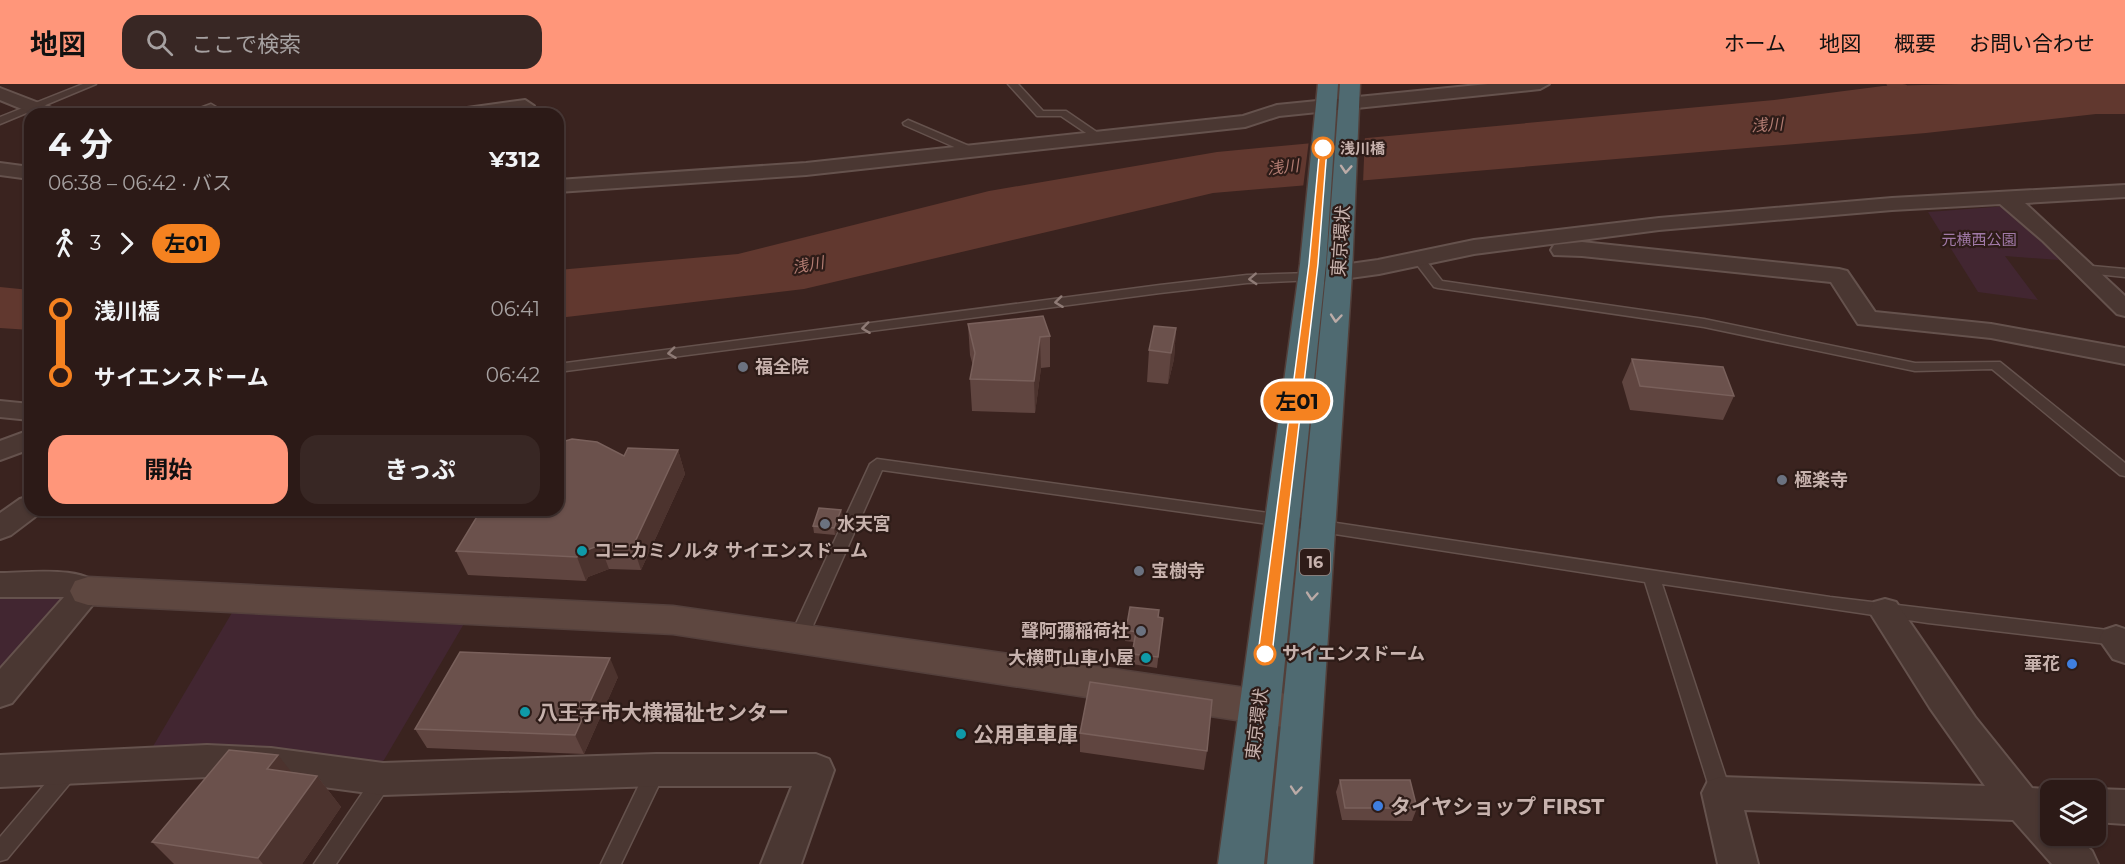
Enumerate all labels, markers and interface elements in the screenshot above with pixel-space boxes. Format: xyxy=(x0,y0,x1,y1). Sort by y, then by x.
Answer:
search box xyxy=(122,15,542,69)
icon: search xyxy=(143,26,176,59)
text: 地図 xyxy=(30,27,86,61)
text: ここで検索 xyxy=(191,31,301,58)
text: ホーム xyxy=(1724,31,1786,56)
text: 地図 xyxy=(1819,31,1861,56)
text: 概要 xyxy=(1894,31,1936,56)
text: お問い合わせ xyxy=(1969,31,2095,56)
water label: 浅川 xyxy=(1750,114,1786,136)
text: 4 分 xyxy=(48,124,113,164)
marker: 浅川橋 xyxy=(1312,137,1334,159)
place label: 浅川橋 xyxy=(1340,139,1386,158)
text: ¥312 xyxy=(489,146,540,173)
water label: 浅川 xyxy=(1266,156,1302,178)
one-way arrow xyxy=(1339,165,1352,174)
text: 06:38 – 06:42 · バス xyxy=(48,171,232,195)
street label: 東京環状 xyxy=(1328,204,1354,278)
icon: walk xyxy=(48,227,81,260)
icon: forward xyxy=(110,227,143,260)
park label: 元横西公園 xyxy=(1941,230,2017,249)
text: 3 xyxy=(90,231,101,255)
text: 左01 xyxy=(164,231,208,256)
water label: 浅川 xyxy=(791,253,827,277)
one-way arrow xyxy=(1248,273,1257,286)
one-way arrow xyxy=(1054,296,1064,308)
text: 06:41 xyxy=(490,297,540,321)
text: 浅川橋 xyxy=(94,298,160,325)
one-way arrow xyxy=(1329,313,1342,322)
one-way arrow xyxy=(861,321,870,333)
one-way arrow xyxy=(668,346,677,359)
place label: 福全院 xyxy=(755,356,809,378)
marker: 福全院 xyxy=(736,360,750,374)
text: 06:42 xyxy=(486,363,540,387)
text: サイエンスドーム xyxy=(94,364,269,391)
line badge: 左01 xyxy=(1262,382,1332,420)
text: 左01 xyxy=(1275,389,1319,414)
button: 開始 xyxy=(48,435,288,504)
button: きっぷ xyxy=(300,435,540,504)
place label: 極楽寺 xyxy=(1794,469,1848,491)
marker: 極楽寺 xyxy=(1775,473,1789,487)
place label: 水天宮 xyxy=(837,513,891,535)
marker: 水天宮 xyxy=(818,517,832,531)
place label: コニカミノルタ サイエンスドーム xyxy=(594,540,868,562)
marker: コニカミノルタ サイエンスドーム xyxy=(575,544,589,558)
road number: 16 xyxy=(1300,549,1330,575)
place label: 宝樹寺 xyxy=(1151,560,1205,582)
marker: 宝樹寺 xyxy=(1132,564,1146,578)
one-way arrow xyxy=(1306,591,1319,600)
place label: 聲阿彌稲荷社 xyxy=(1021,620,1129,642)
marker: 聲阿彌稲荷社 xyxy=(1134,624,1148,638)
marker: サイエンスドーム xyxy=(1254,643,1276,665)
place label: サイエンスドーム xyxy=(1282,643,1425,665)
place label: 大横町山車小屋 xyxy=(1008,647,1134,669)
marker: 大横町山車小屋 xyxy=(1139,651,1153,665)
place label: 華花 xyxy=(2024,653,2060,675)
marker: 華花 xyxy=(2065,657,2079,671)
street label: 東京環状 xyxy=(1242,687,1272,761)
place label: 八王子市大横福祉センター xyxy=(537,700,789,725)
marker: 八王子市大横福祉センター xyxy=(518,705,532,719)
place label: 公用車車庫 xyxy=(973,722,1078,747)
marker: 公用車車庫 xyxy=(954,727,968,741)
map controls xyxy=(2040,780,2106,846)
button: layers xyxy=(2040,780,2106,846)
one-way arrow xyxy=(1289,786,1302,795)
place label: タイヤショップ FIRST xyxy=(1390,794,1604,819)
marker: タイヤショップ FIRST xyxy=(1371,799,1385,813)

